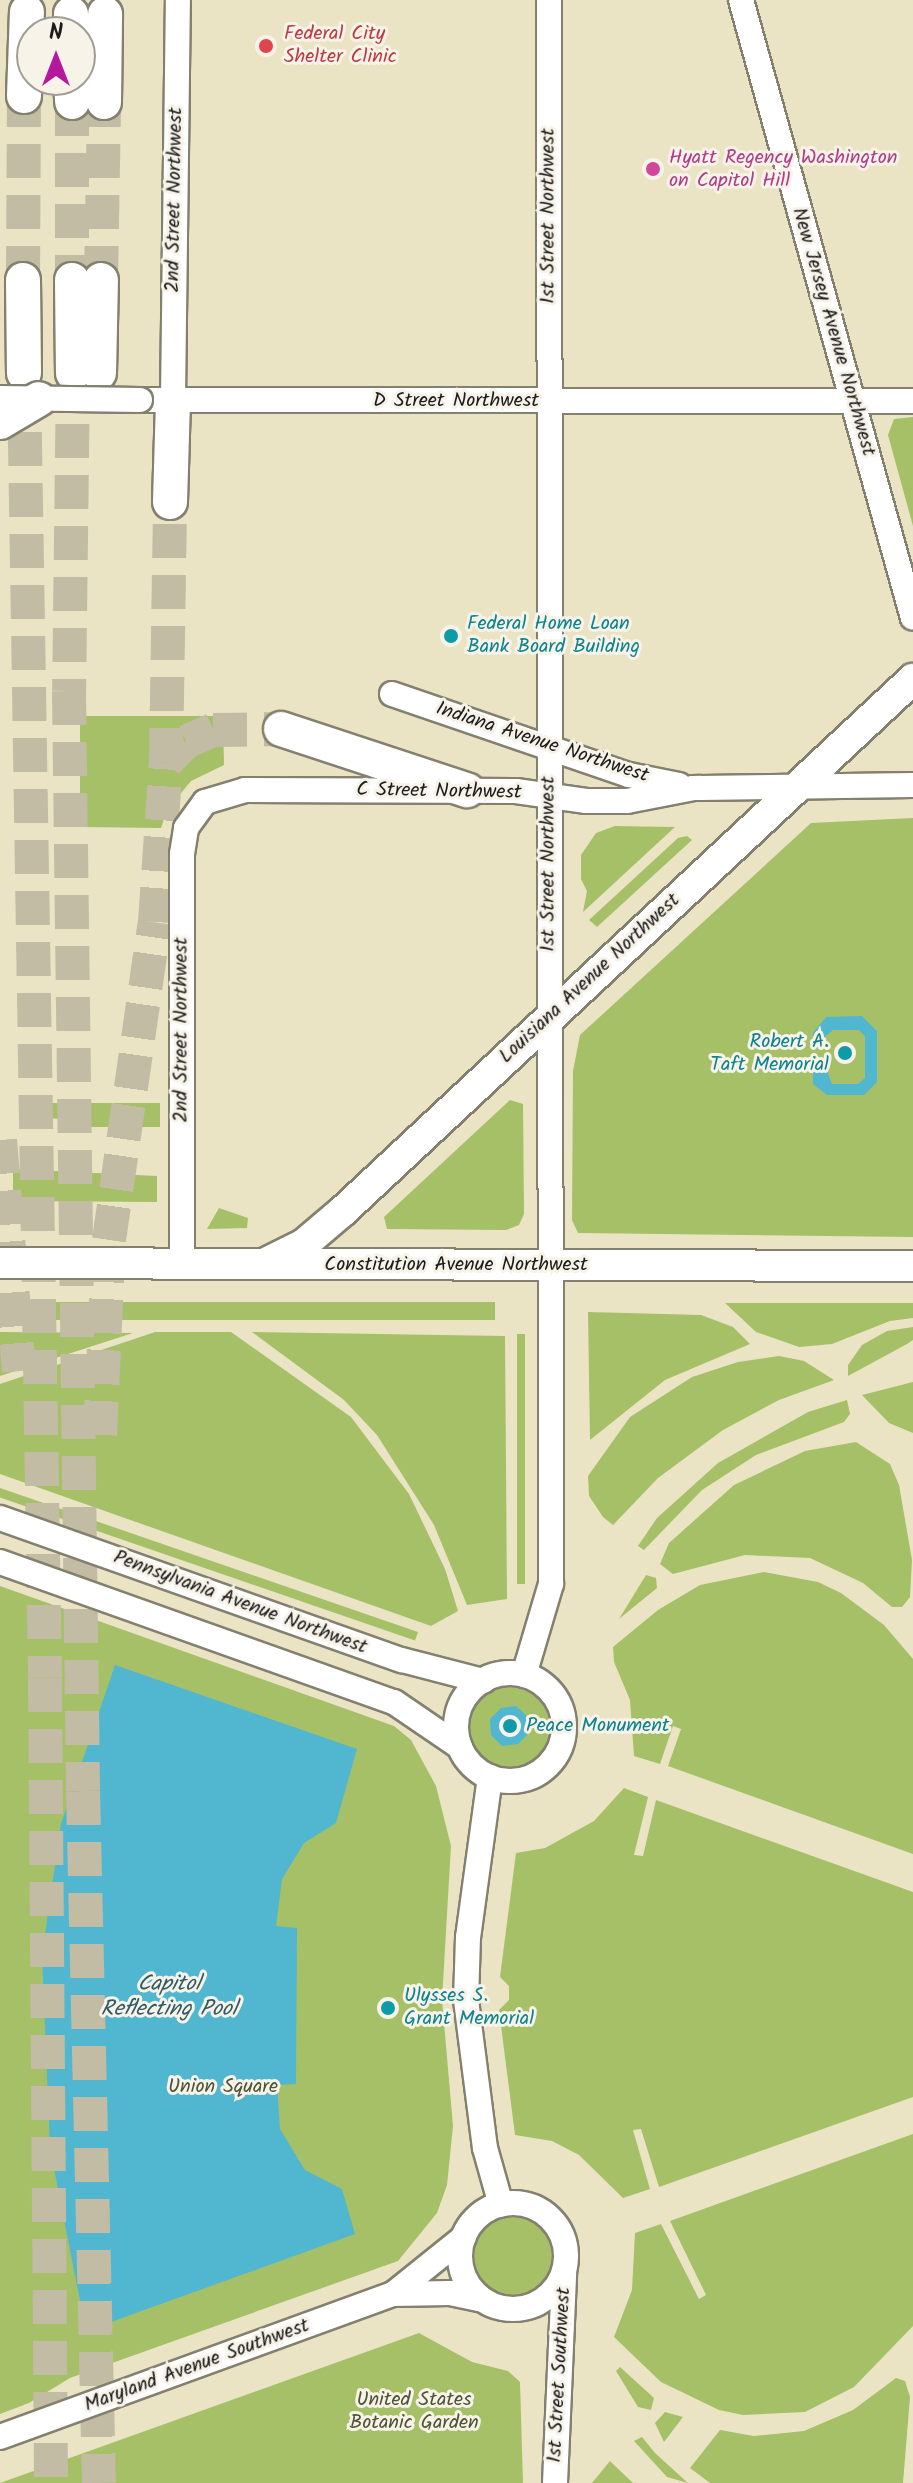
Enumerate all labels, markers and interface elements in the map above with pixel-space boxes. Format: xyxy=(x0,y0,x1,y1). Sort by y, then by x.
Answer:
north arrow xyxy=(16,16,96,96)
text: N xyxy=(49,16,63,51)
place label: Federal City Shelter Clinic xyxy=(284,22,397,69)
marker: Federal City Shelter Clinic xyxy=(255,35,277,57)
street label: 2nd Street Northwest xyxy=(161,107,189,293)
street label: 1st Street Northwest xyxy=(537,128,561,304)
place label: Hyatt Regency Washington on Capitol Hill xyxy=(669,146,897,193)
marker: Hyatt Regency Washington on Capitol Hill xyxy=(644,160,662,178)
street label: New Jersey Avenue Northwest xyxy=(786,205,880,459)
street label: D Street Northwest xyxy=(373,389,539,413)
place label: Federal Home Loan Bank Board Building xyxy=(467,612,640,659)
marker: Federal Home Loan Bank Board Building xyxy=(442,627,460,645)
street label: Indiana Avenue Northwest xyxy=(433,697,651,789)
street label: 1st Street Northwest xyxy=(537,776,561,952)
street label: C Street Northwest xyxy=(356,779,522,805)
street label: Louisiana Avenue Northwest xyxy=(495,889,685,1069)
street label: 2nd Street Northwest xyxy=(170,937,194,1123)
place label: Robert A. Taft Memorial xyxy=(710,1030,829,1077)
marker: Robert A. Taft Memorial xyxy=(836,1044,854,1062)
street label: Constitution Avenue Northwest xyxy=(324,1253,588,1277)
street label: Pennsylvania Avenue Northwest xyxy=(110,1546,370,1660)
place label: Peace Monument xyxy=(526,1714,670,1738)
marker: Peace Monument xyxy=(501,1717,519,1735)
water label: Capitol Reflecting Pool xyxy=(101,1971,237,2022)
place label: Ulysses S. Grant Memorial xyxy=(404,1984,534,2031)
marker: Ulysses S. Grant Memorial xyxy=(379,1999,397,2017)
park label: Union Square xyxy=(168,2075,278,2099)
street label: 1st Street Southwest xyxy=(543,2287,577,2463)
street label: Maryland Avenue Southwest xyxy=(81,2314,313,2418)
park label: United States Botanic Garden xyxy=(349,2388,479,2435)

